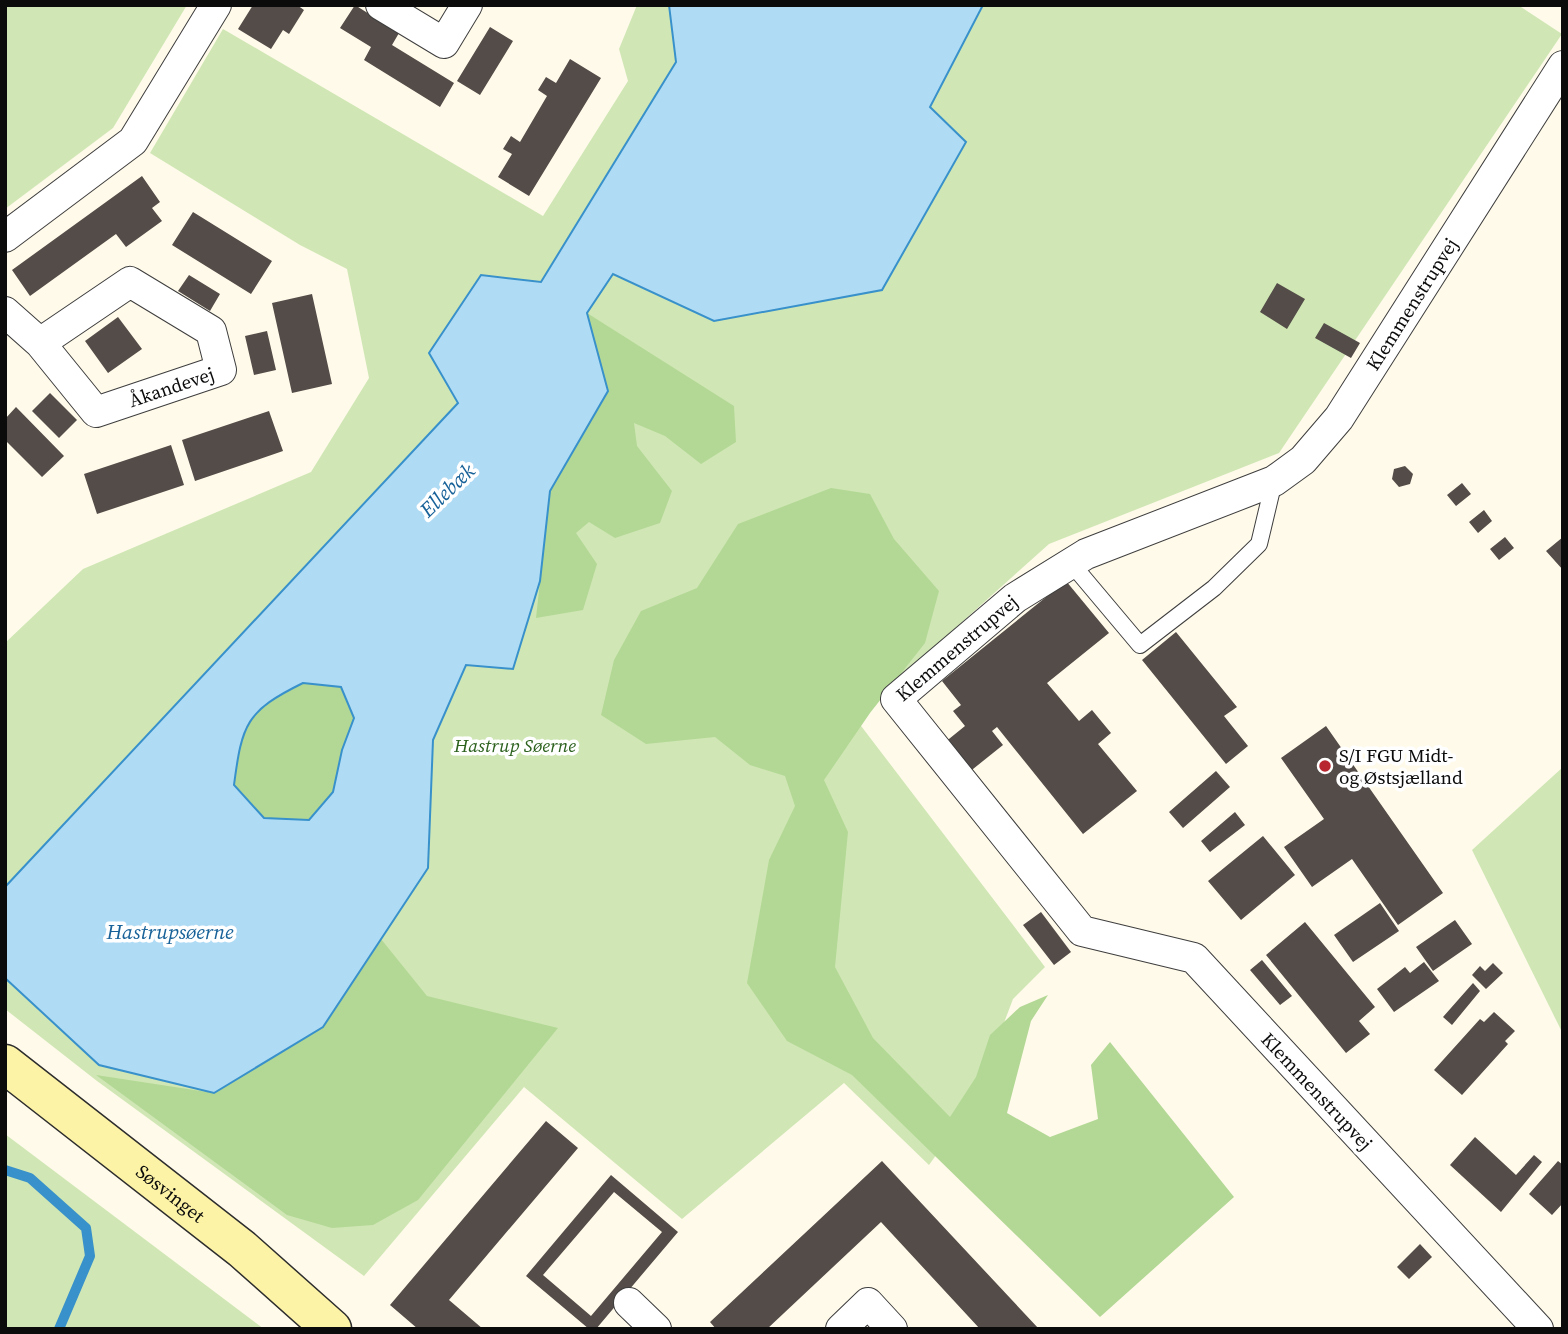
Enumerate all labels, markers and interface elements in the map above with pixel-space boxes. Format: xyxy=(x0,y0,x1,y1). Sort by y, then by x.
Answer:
street label: Klemmenstrupvej xyxy=(1360,233,1463,375)
street label: Åkandevej xyxy=(125,360,217,413)
water label: Ellebæk xyxy=(412,456,481,524)
street label: Klemmenstrupvej xyxy=(890,588,1023,707)
park label: Hastrup Søerne xyxy=(453,732,576,758)
place label: S/I FGU Midt- og Østsjælland xyxy=(1339,742,1463,790)
marker: S/I FGU Midt- og Østsjælland xyxy=(1317,758,1333,774)
water label: Hastrupsøerne xyxy=(105,917,234,946)
street label: Klemmenstrupvej xyxy=(1256,1027,1378,1155)
street label: Søsvinget xyxy=(131,1158,211,1229)

